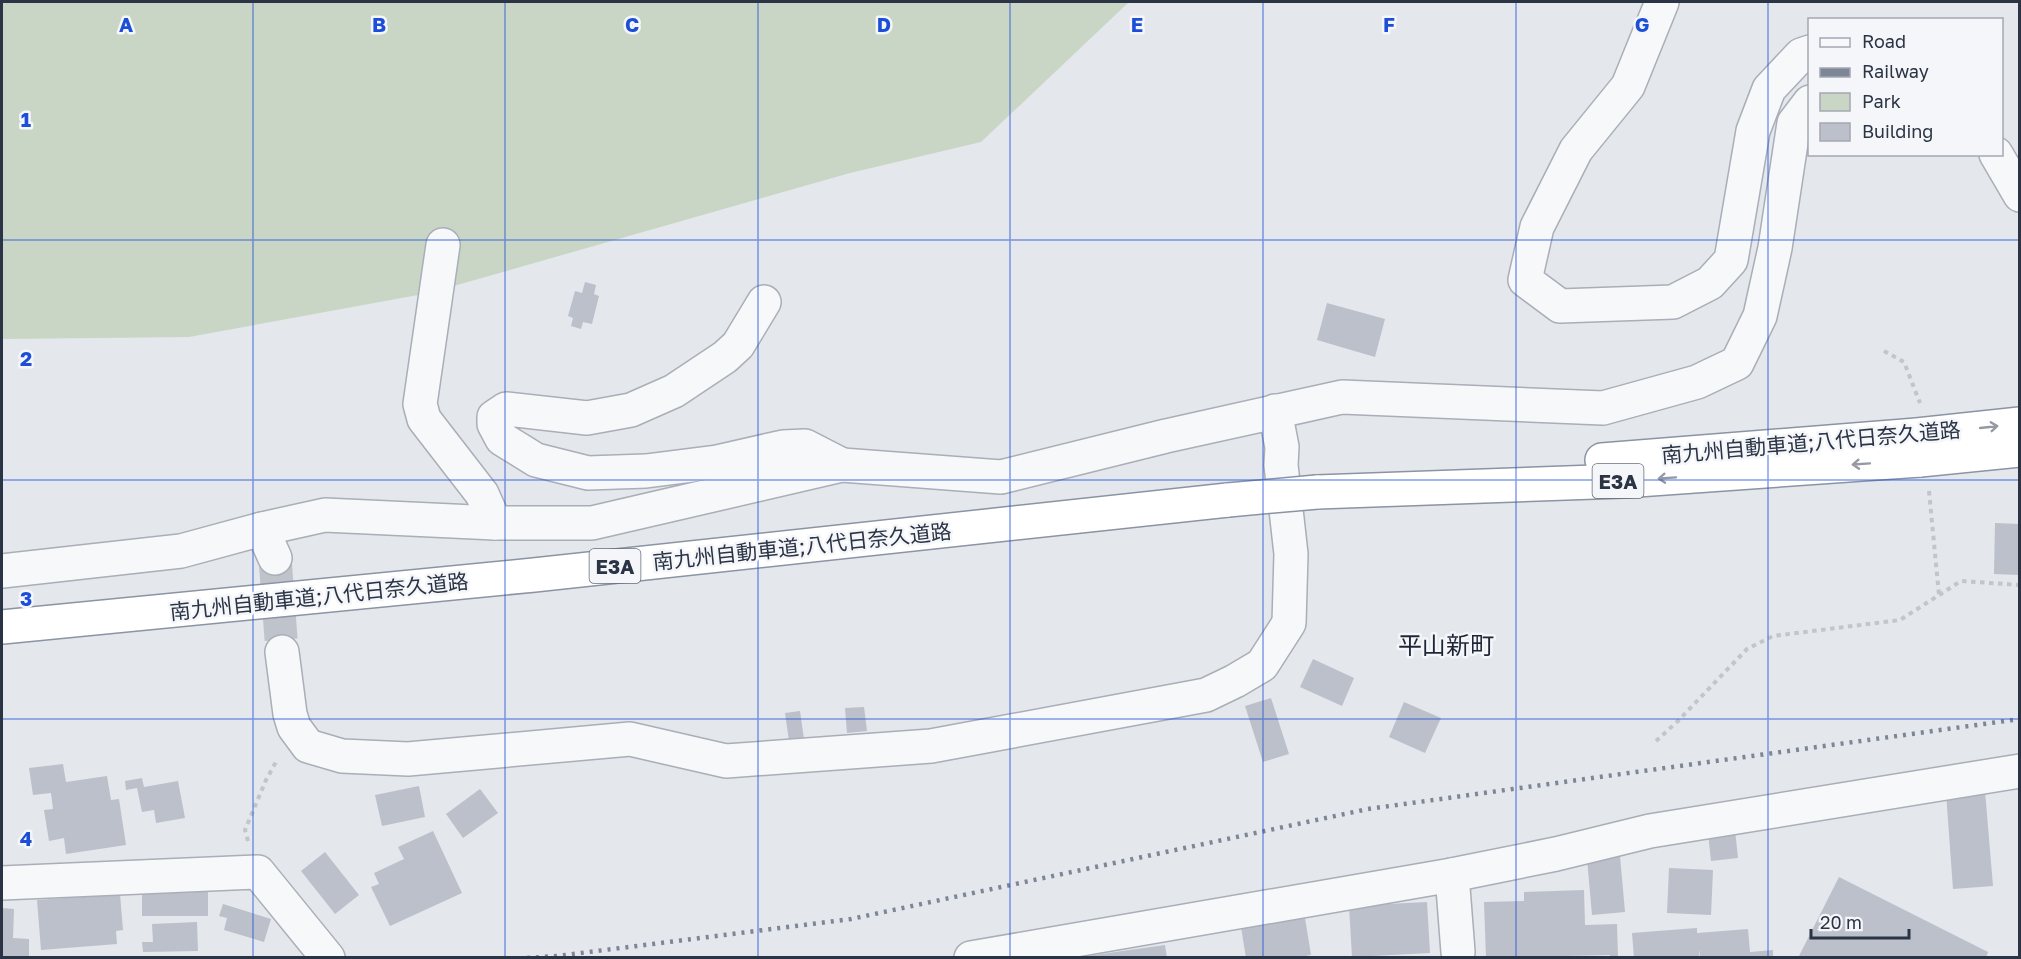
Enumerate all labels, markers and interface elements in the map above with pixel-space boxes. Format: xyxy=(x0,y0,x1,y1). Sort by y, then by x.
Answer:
text: A xyxy=(119,12,133,36)
text: B xyxy=(372,12,386,36)
text: C xyxy=(625,12,639,36)
text: D xyxy=(877,12,891,36)
text: E xyxy=(1131,12,1143,36)
text: F xyxy=(1383,12,1395,36)
text: G xyxy=(1635,12,1649,36)
legend xyxy=(1808,18,2003,156)
text: Road xyxy=(1862,30,1906,52)
text: Railway xyxy=(1862,60,1929,82)
text: Park xyxy=(1862,90,1901,112)
text: 1 xyxy=(21,107,31,131)
text: Building xyxy=(1862,120,1933,142)
text: 2 xyxy=(20,346,32,370)
street label: 南九州自動車道;八代日奈久道路 xyxy=(1660,416,1962,468)
one-way arrow xyxy=(1979,421,1999,432)
one-way arrow xyxy=(1852,459,1872,470)
road number: E3A xyxy=(1592,464,1644,498)
one-way arrow xyxy=(1657,473,1677,484)
street label: 南九州自動車道;八代日奈久道路 xyxy=(651,517,953,575)
road number: E3A xyxy=(590,549,640,583)
street label: 南九州自動車道;八代日奈久道路 xyxy=(168,567,470,625)
text: 3 xyxy=(20,586,32,610)
district label: 平山新町 xyxy=(1398,630,1494,659)
text: 4 xyxy=(20,826,32,850)
scale bar xyxy=(1811,902,1908,940)
text: 20 m xyxy=(1820,911,1862,933)

